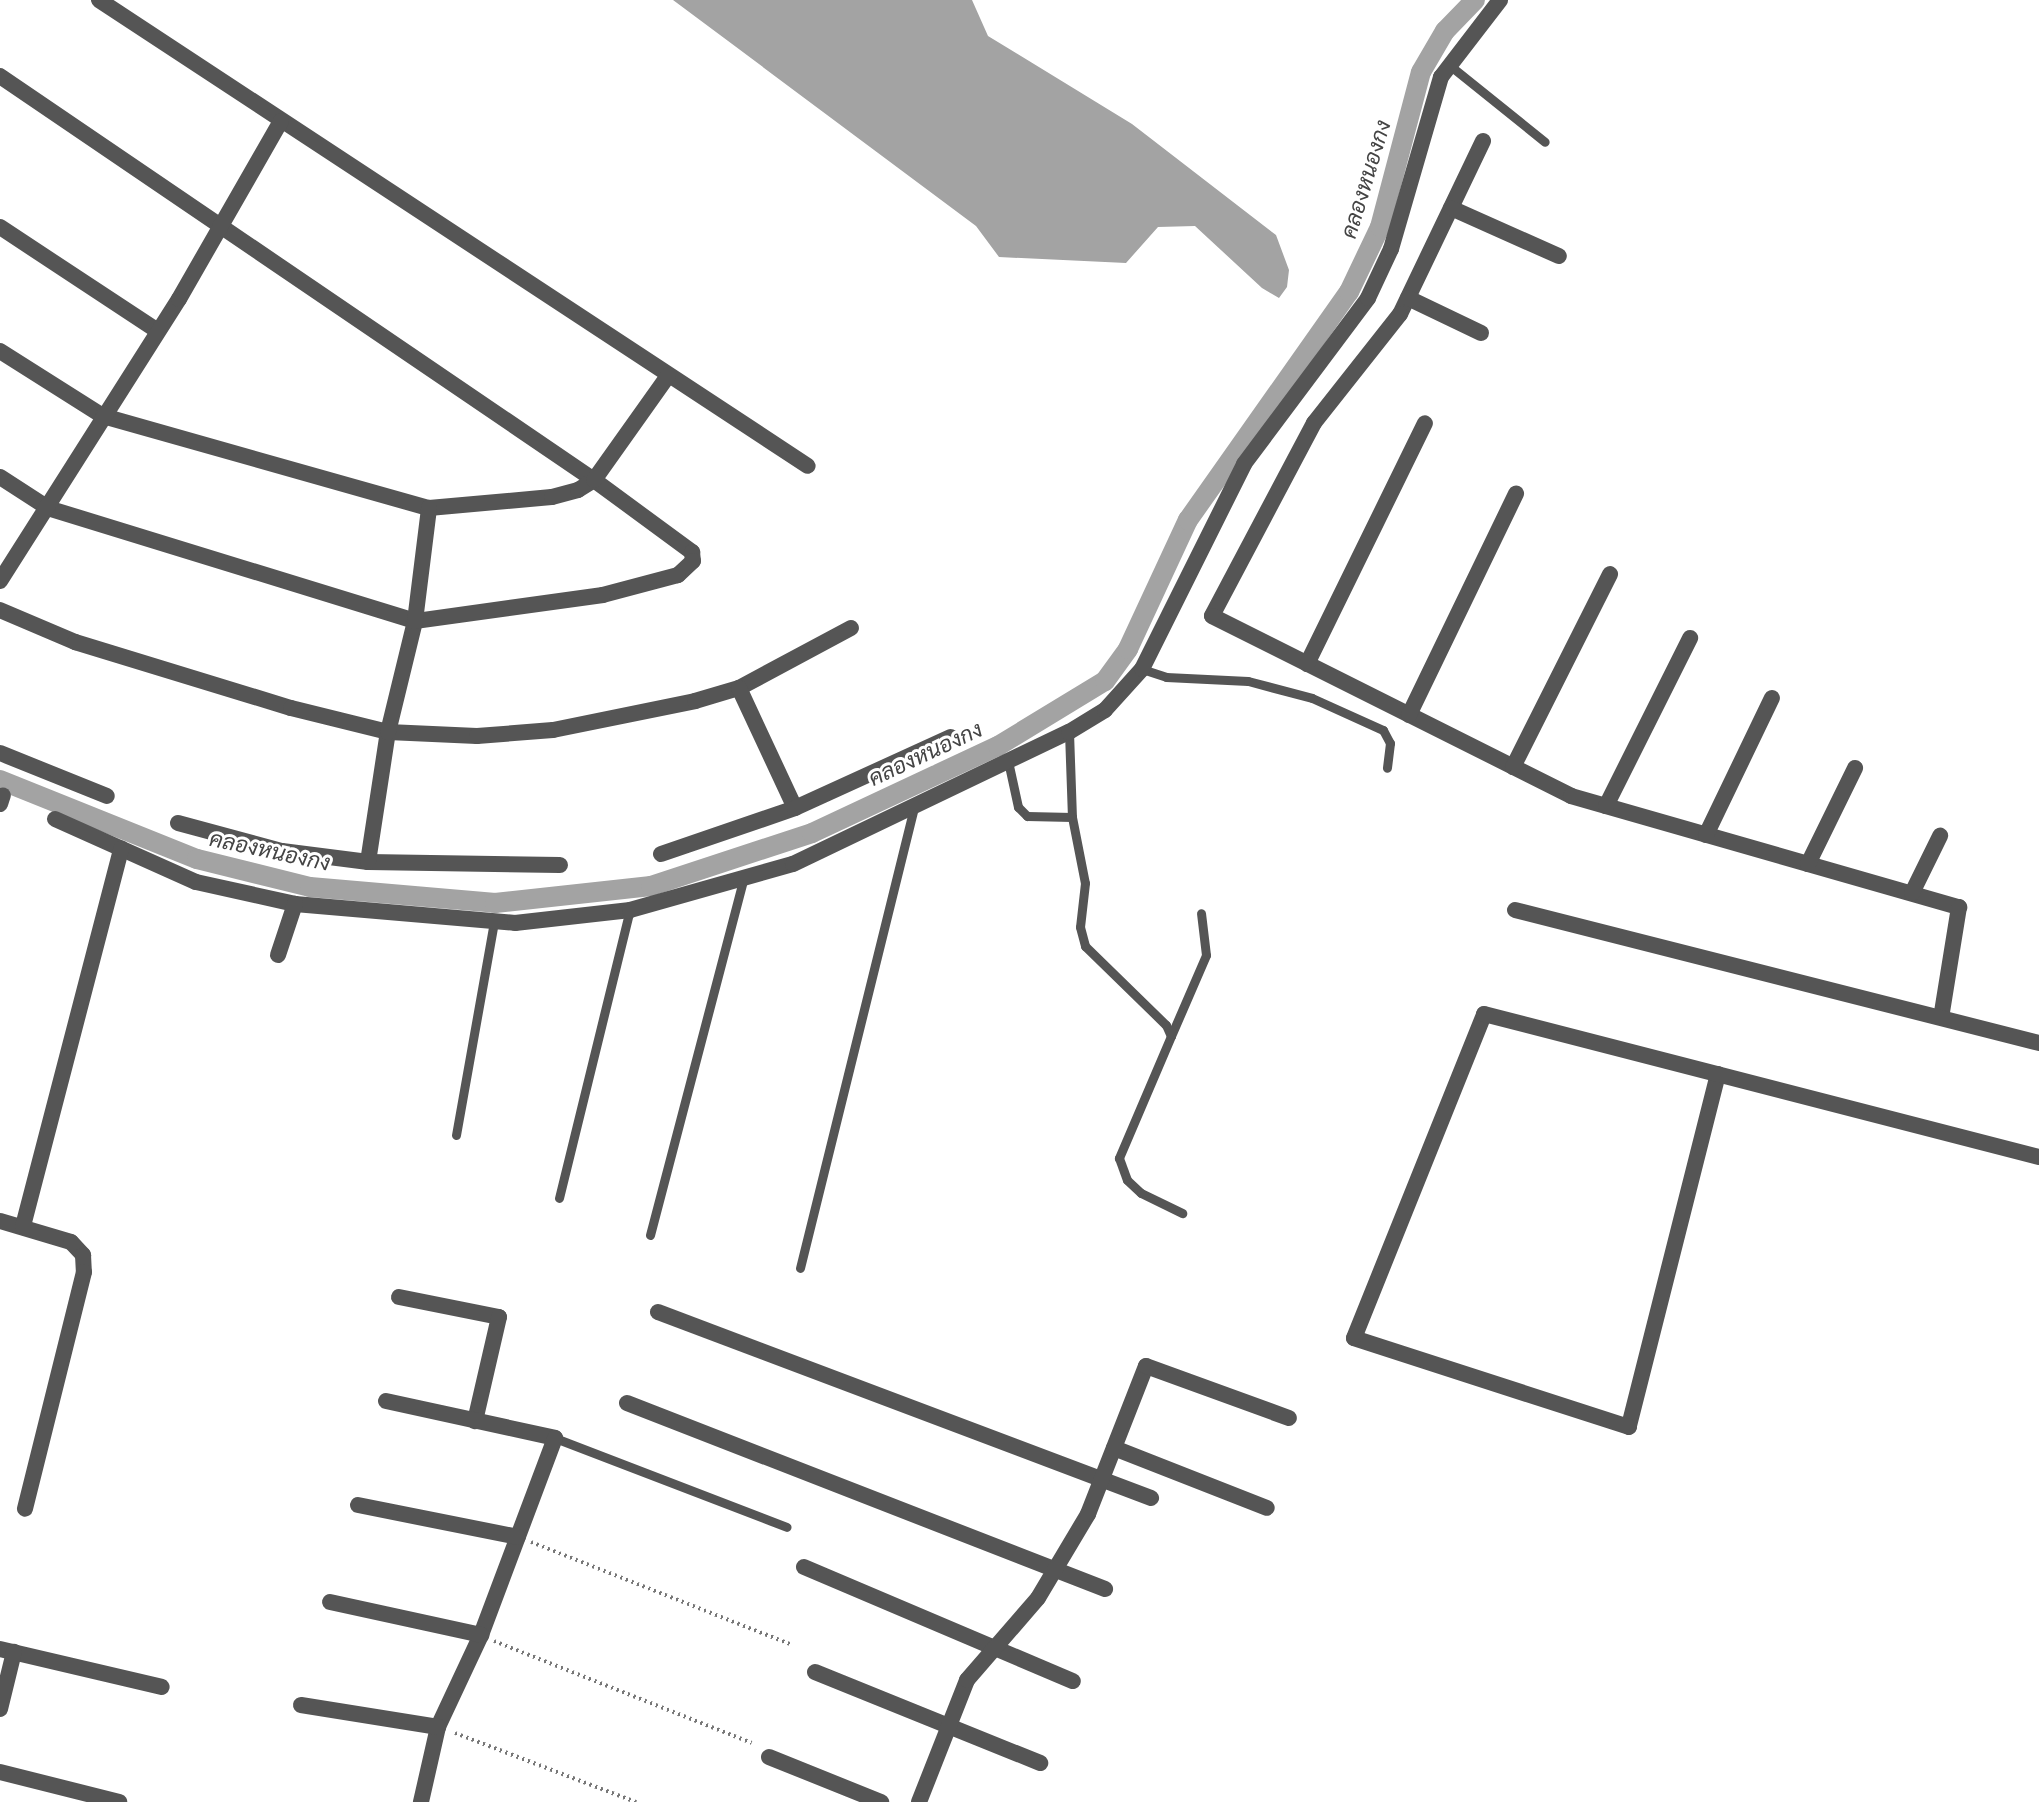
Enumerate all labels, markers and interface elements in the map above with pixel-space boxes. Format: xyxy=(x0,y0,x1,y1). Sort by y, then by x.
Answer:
water label: คลองหนองกง xyxy=(1334,117,1396,241)
water label: คลองหนองกง xyxy=(864,715,986,791)
water label: คลองหนองกง xyxy=(207,824,333,876)

